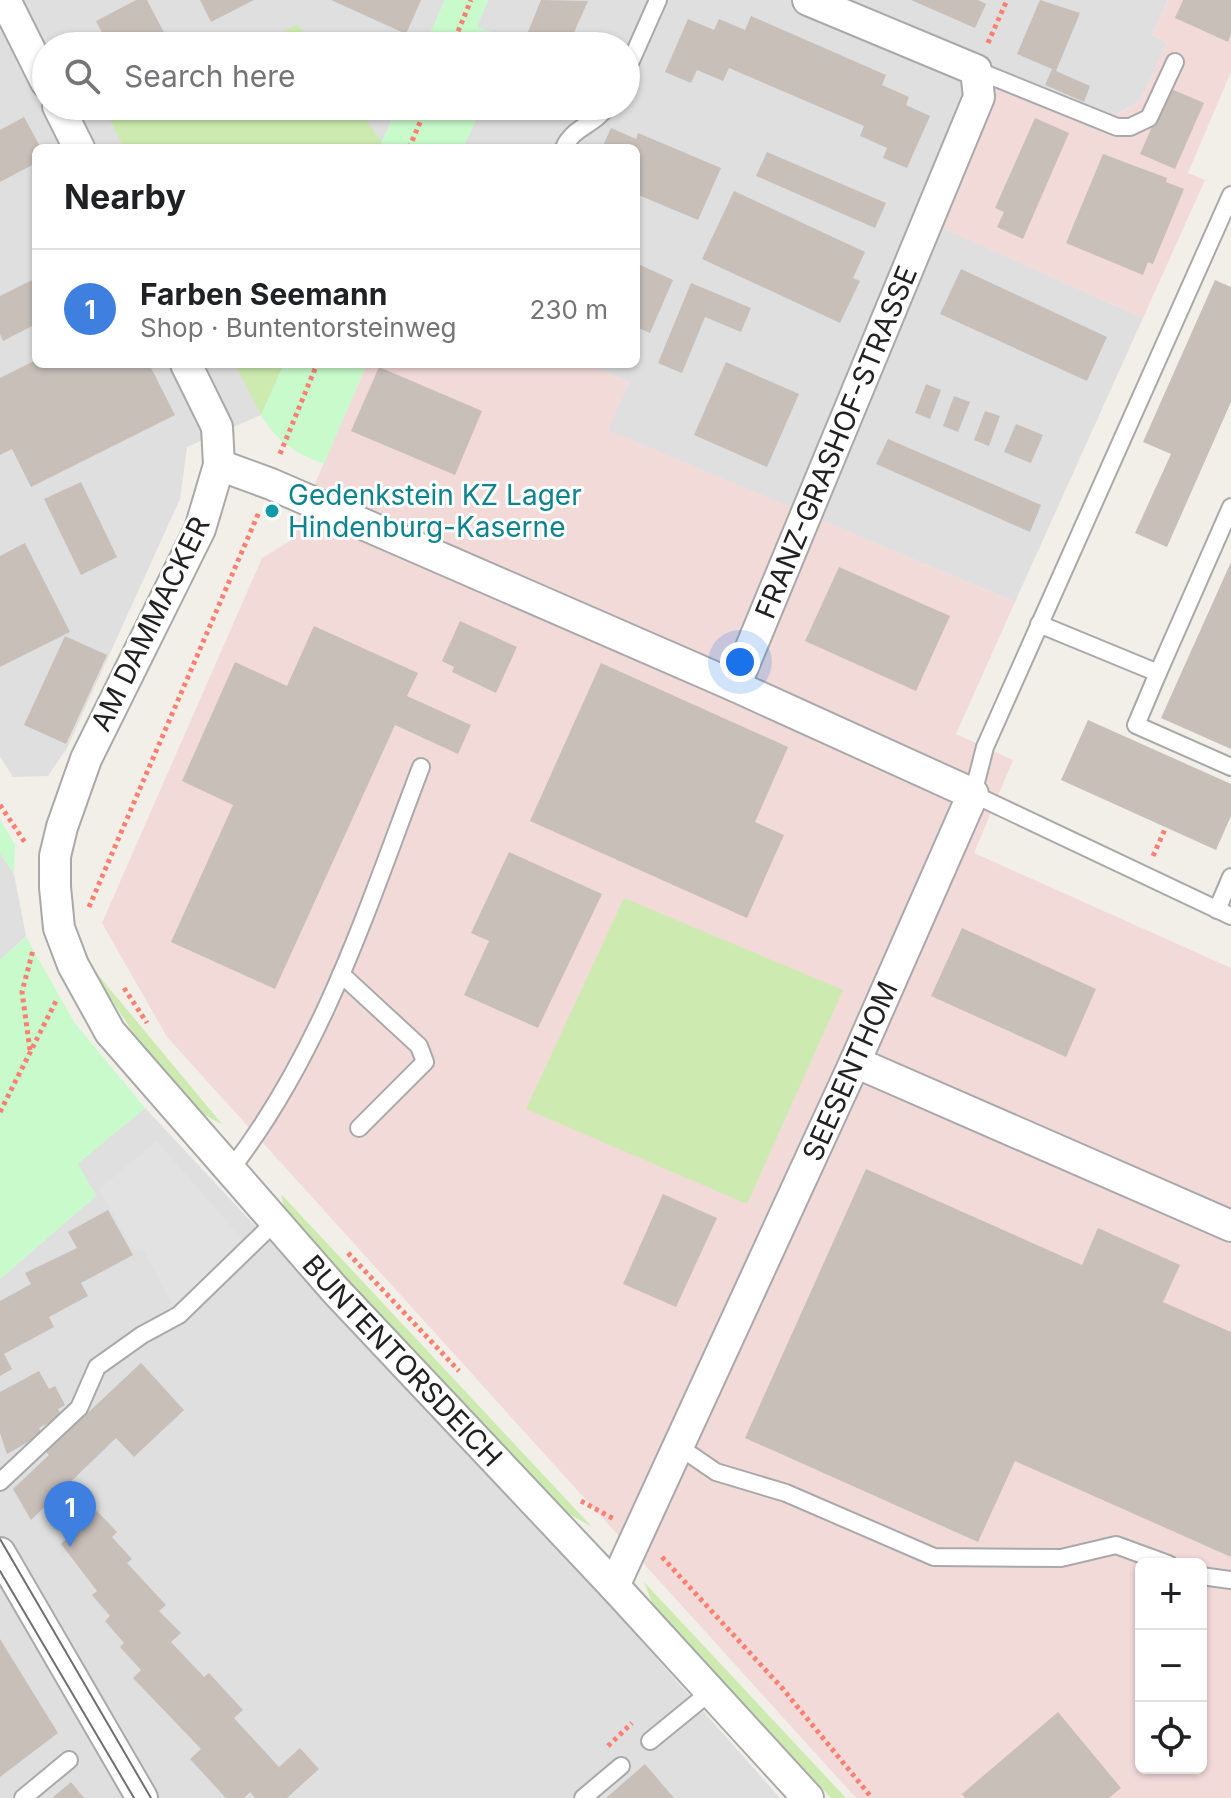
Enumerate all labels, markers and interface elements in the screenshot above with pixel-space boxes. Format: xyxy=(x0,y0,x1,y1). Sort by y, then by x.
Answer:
search box xyxy=(32,32,640,120)
icon: search xyxy=(60,54,104,98)
text: Search here xyxy=(124,58,296,94)
text: Nearby xyxy=(64,176,186,217)
street label: FRANZ-GRASHOF-STRASSE xyxy=(748,261,924,623)
text: Farben Seemann xyxy=(140,276,387,312)
text: 1 xyxy=(84,294,96,325)
text: 230 m xyxy=(530,294,608,325)
text: Shop · Buntentorsteinweg xyxy=(140,312,457,343)
place label: Gedenkstein KZ Lager Hindenburg-Kaserne xyxy=(288,478,582,544)
marker: Gedenkstein KZ Lager Hindenburg-Kaserne xyxy=(263,502,281,520)
street label: AM DAMMACKER xyxy=(83,511,217,737)
your location xyxy=(720,642,760,682)
street label: SEESENTHOM xyxy=(795,976,905,1166)
street label: BUNTENTORSDEICH xyxy=(295,1248,509,1473)
pin: 1 xyxy=(44,1481,96,1547)
map controls xyxy=(1135,1558,1207,1774)
button: + xyxy=(1135,1558,1207,1630)
button: − xyxy=(1135,1630,1207,1702)
button: locate xyxy=(1135,1702,1207,1774)

